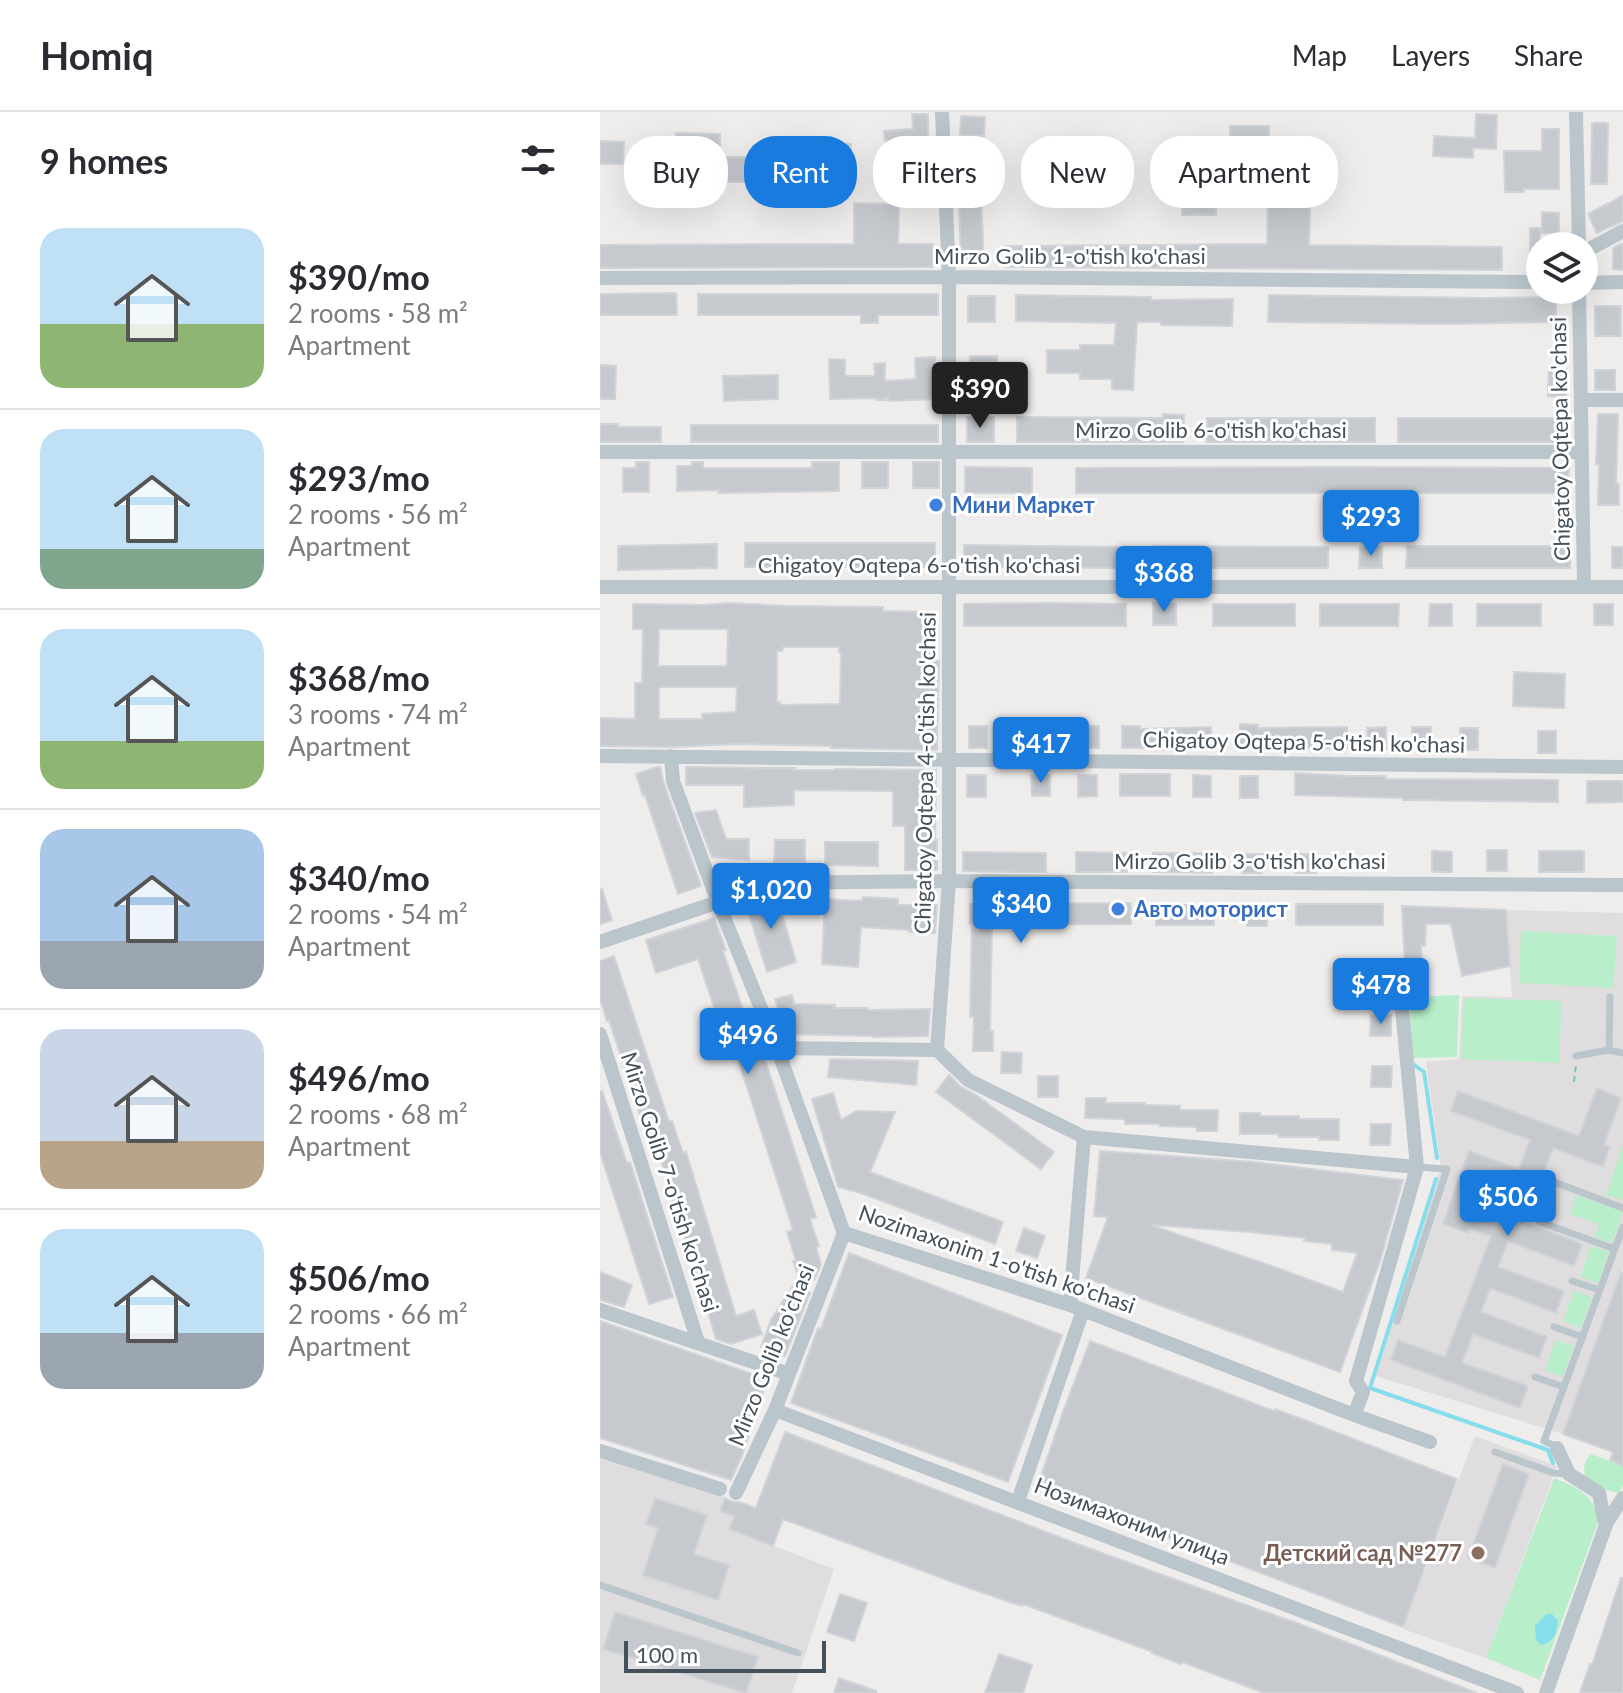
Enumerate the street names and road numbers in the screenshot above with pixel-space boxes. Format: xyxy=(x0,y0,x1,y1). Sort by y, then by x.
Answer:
street label: Mirzo Golib 1-o'tish ko'chasi xyxy=(934,242,1206,269)
street label: Chigatoy Oqtepa ko'chasi xyxy=(1544,317,1575,561)
street label: Mirzo Golib 6-o'tish ko'chasi xyxy=(1075,416,1347,443)
street label: Chigatoy Oqtepa 6-o'tish ko'chasi xyxy=(758,551,1080,578)
street label: Chigatoy Oqtepa 4-o'tish ko'chasi xyxy=(908,612,941,934)
street label: Chigatoy Oqtepa 5-o'tish ko'chasi xyxy=(1143,725,1465,758)
street label: Mirzo Golib 3-o'tish ko'chasi xyxy=(1114,847,1386,874)
street label: Mirzo Golib 7-o'tish ko'chasi xyxy=(616,1048,725,1315)
street label: Nozimaxonim 1-o'tish ko'chasi xyxy=(855,1198,1139,1319)
street label: Mirzo Golib ko'chasi xyxy=(722,1260,819,1450)
street label: Нозимахоним улица xyxy=(1031,1471,1234,1570)

